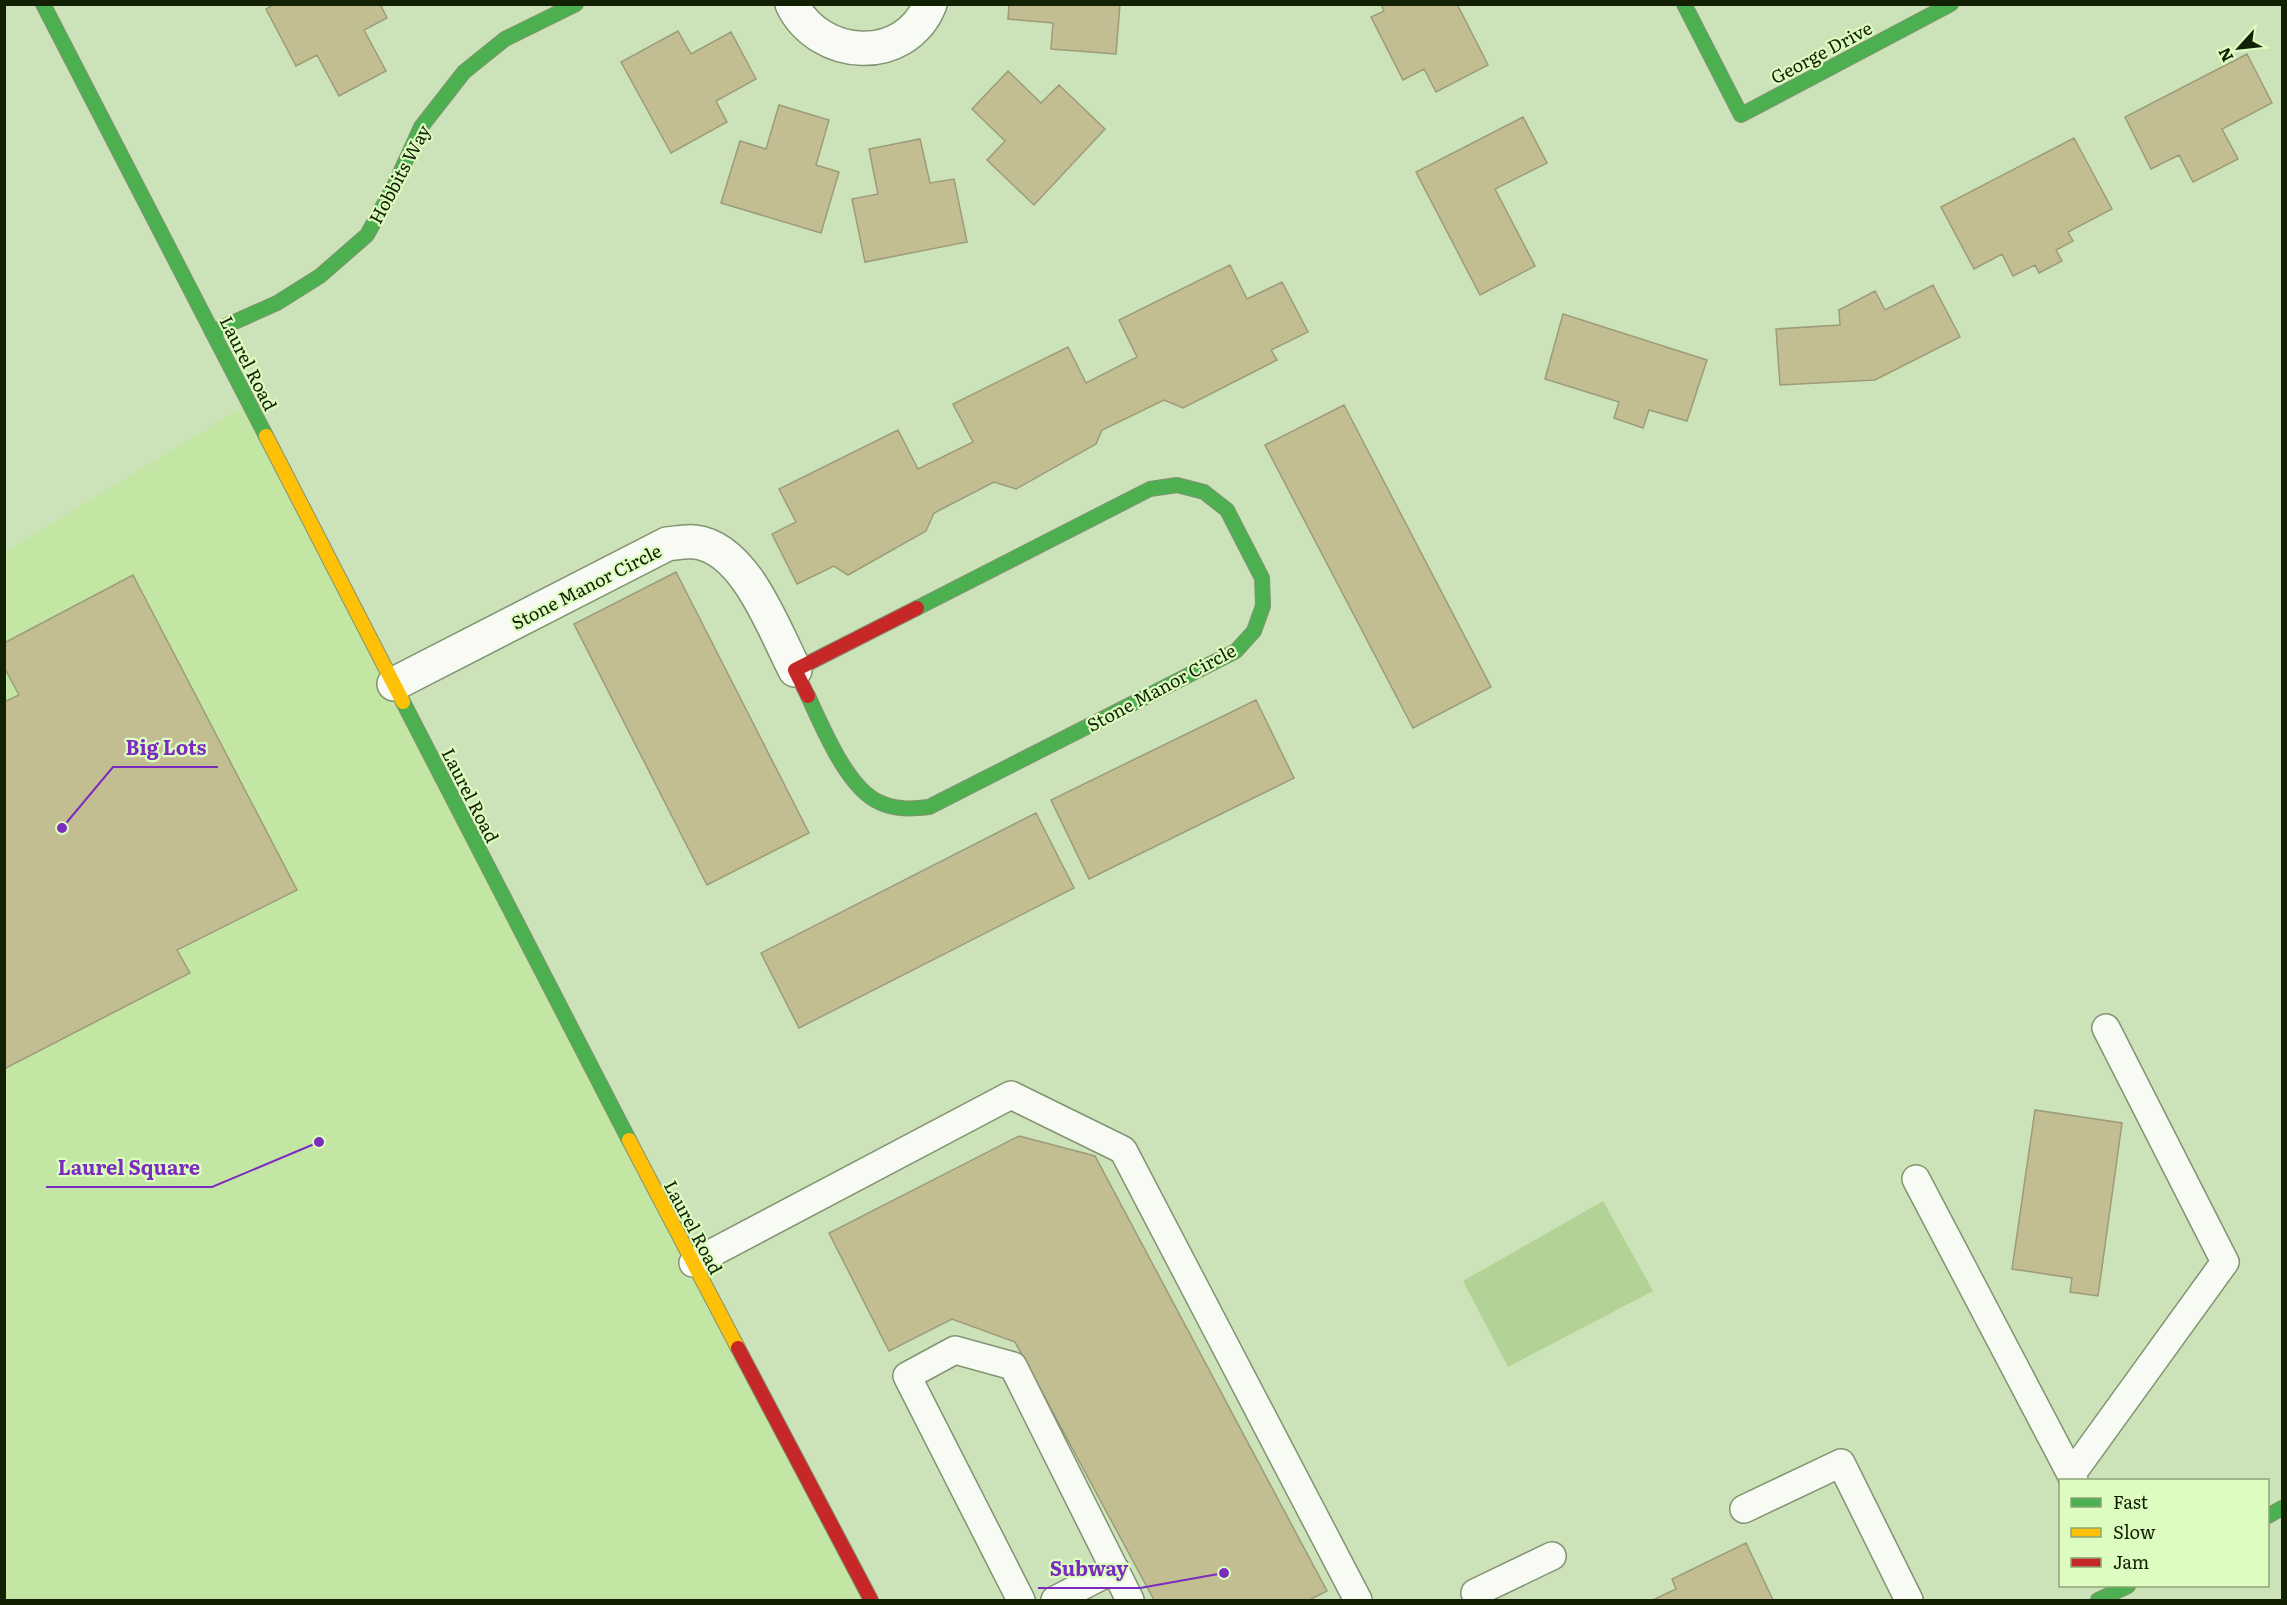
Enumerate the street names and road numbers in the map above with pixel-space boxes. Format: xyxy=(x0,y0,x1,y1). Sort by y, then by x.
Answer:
street label: George Drive xyxy=(1765,14,1877,90)
street label: Hobbits Way xyxy=(362,119,437,228)
street label: Laurel Road xyxy=(214,311,284,415)
street label: Stone Manor Circle xyxy=(506,536,666,636)
street label: Stone Manor Circle xyxy=(1082,636,1240,738)
street label: Laurel Road xyxy=(436,743,506,847)
street label: Laurel Road xyxy=(658,1175,730,1279)

